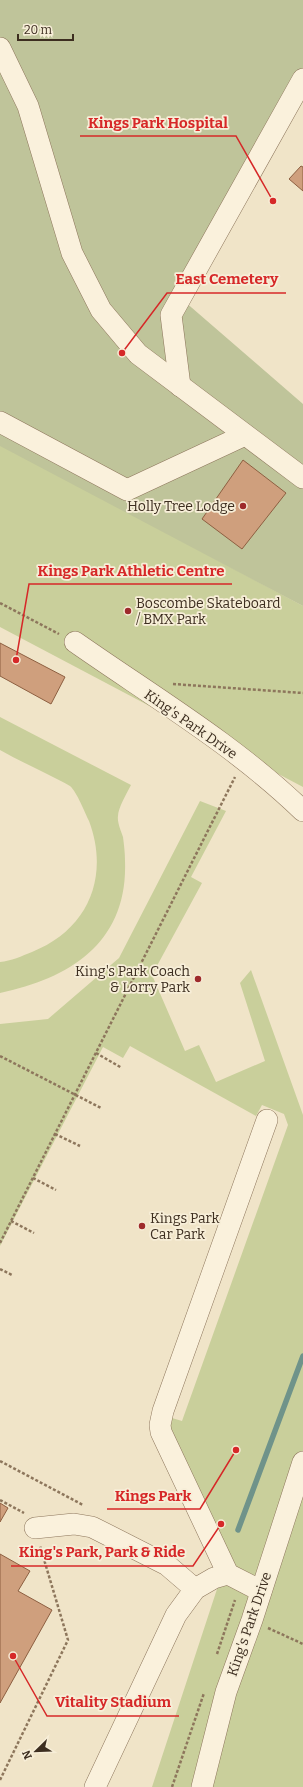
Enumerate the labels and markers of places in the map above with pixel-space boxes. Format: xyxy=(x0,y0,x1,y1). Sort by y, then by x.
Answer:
callout: Kings Park Hospital xyxy=(80,109,236,136)
callout: East Cemetery xyxy=(167,266,286,293)
place label: Holly Tree Lodge xyxy=(127,498,235,515)
marker: Holly Tree Lodge xyxy=(238,501,248,511)
callout: Kings Park Athletic Centre xyxy=(29,557,232,584)
place label: Boscombe Skateboard / BMX Park xyxy=(136,595,281,628)
marker: Boscombe Skateboard / BMX Park xyxy=(123,606,133,616)
place label: King's Park Coach & Lorry Park xyxy=(75,963,190,996)
marker: King's Park Coach & Lorry Park xyxy=(193,974,203,984)
place label: Kings Park Car Park xyxy=(150,1210,219,1243)
marker: Kings Park Car Park xyxy=(137,1221,147,1231)
callout: Kings Park xyxy=(107,1482,200,1509)
callout: King's Park, Park & Ride xyxy=(11,1539,193,1566)
callout: Vitality Stadium xyxy=(47,1689,179,1716)

